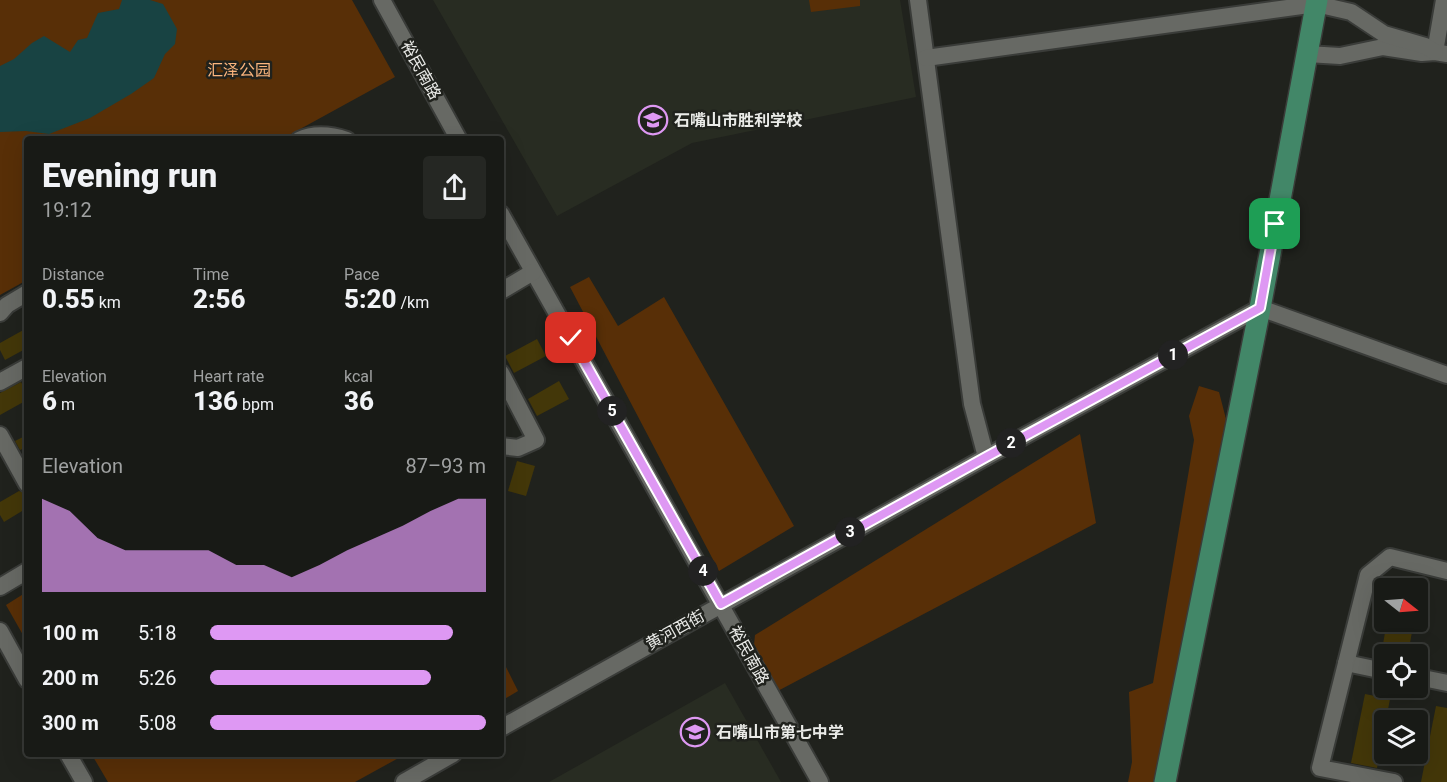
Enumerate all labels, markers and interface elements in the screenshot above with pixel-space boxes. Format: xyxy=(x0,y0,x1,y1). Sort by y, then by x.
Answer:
street label: 裕民南路 xyxy=(397,37,445,103)
park label: 汇泽公园 xyxy=(207,61,271,80)
school or university icon: 石嘴山市胜利学校 xyxy=(637,104,669,136)
place label: 石嘴山市胜利学校 xyxy=(674,111,803,130)
text: Evening run xyxy=(42,156,217,195)
button: share xyxy=(423,156,486,219)
text: 19:12 xyxy=(42,198,92,222)
pin xyxy=(1249,198,1300,249)
icon: arrive xyxy=(1258,207,1291,240)
text: Distance xyxy=(42,265,104,284)
text: Time xyxy=(193,265,229,284)
text: Pace xyxy=(344,265,380,284)
text: 0.55 xyxy=(42,284,95,314)
text: 2:56 xyxy=(193,284,246,314)
text: 5:20 xyxy=(344,284,397,314)
text: km xyxy=(95,293,121,312)
text: /km xyxy=(397,293,429,312)
pin xyxy=(545,312,596,363)
icon: check xyxy=(554,321,587,354)
pin: 1 xyxy=(1158,340,1188,370)
text: 1 xyxy=(1168,345,1178,364)
text: Elevation xyxy=(42,367,107,386)
text: Heart rate xyxy=(193,367,264,386)
text: kcal xyxy=(344,367,373,386)
text: 6 xyxy=(42,386,57,416)
text: 136 xyxy=(193,386,238,416)
text: 36 xyxy=(344,386,374,416)
text: m xyxy=(57,395,75,414)
text: bpm xyxy=(238,395,274,414)
pin: 5 xyxy=(597,396,627,426)
text: 5 xyxy=(607,401,617,420)
pin: 2 xyxy=(996,428,1026,458)
text: 2 xyxy=(1006,433,1016,452)
text: Elevation xyxy=(42,454,123,478)
text: 87–93 m xyxy=(405,454,486,478)
pin: 3 xyxy=(835,517,865,547)
text: 3 xyxy=(845,522,855,541)
pin: 4 xyxy=(688,556,718,586)
text: 4 xyxy=(698,561,708,580)
north arrow xyxy=(1374,578,1428,632)
map controls xyxy=(1374,578,1428,764)
street label: 黄河西街 xyxy=(642,606,708,654)
text: 100 m xyxy=(42,621,99,645)
text: 5:18 xyxy=(138,621,177,645)
street label: 裕民南路 xyxy=(725,622,773,688)
button: locate xyxy=(1374,644,1428,698)
text: 200 m xyxy=(42,666,99,690)
text: 5:26 xyxy=(138,666,177,690)
button: layers xyxy=(1374,710,1428,764)
text: 300 m xyxy=(42,711,99,735)
text: 5:08 xyxy=(138,711,177,735)
school or university icon: 石嘴山市第七中学 xyxy=(679,716,711,748)
place label: 石嘴山市第七中学 xyxy=(716,723,844,742)

